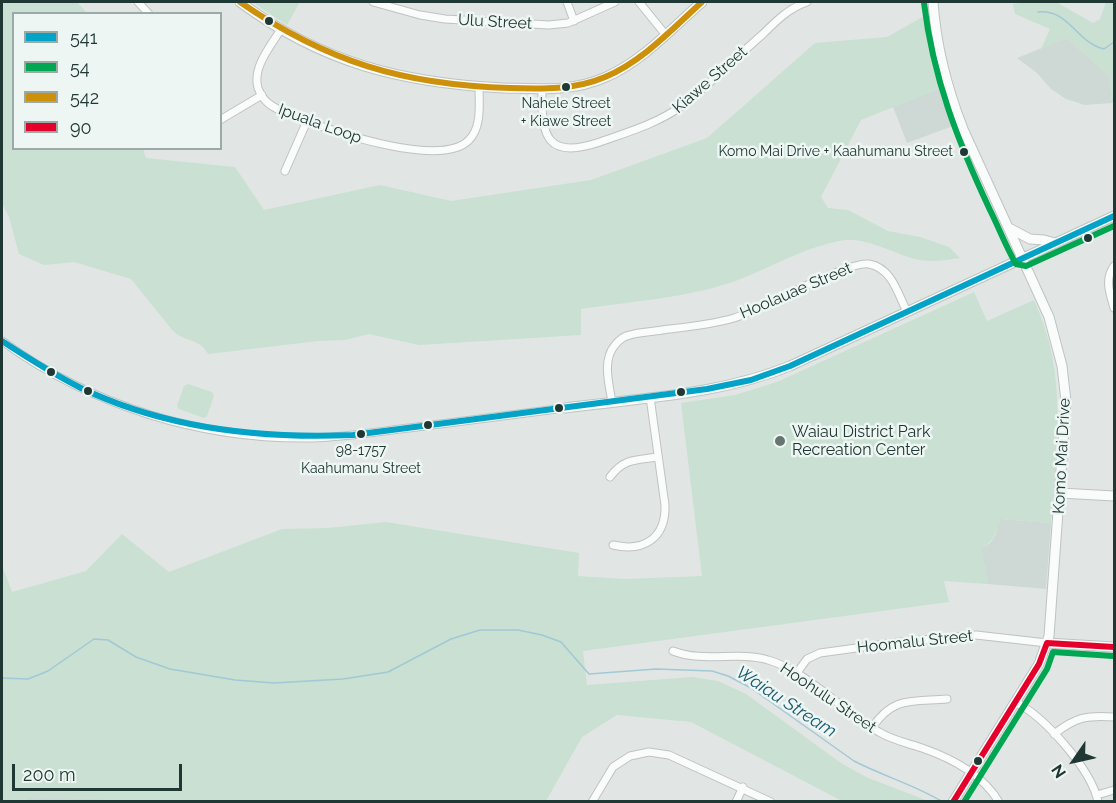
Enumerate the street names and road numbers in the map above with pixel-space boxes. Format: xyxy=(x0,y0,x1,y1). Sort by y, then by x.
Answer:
street label: Ulu Street xyxy=(457,10,533,34)
street label: Kiawe Street xyxy=(669,42,751,118)
street label: Ipuala Loop xyxy=(276,100,364,148)
street label: Hoolauae Street xyxy=(737,259,855,323)
street label: Komo Mai Drive xyxy=(1049,398,1075,514)
street label: Hoomalu Street xyxy=(856,626,974,658)
street label: Hoohulu Street xyxy=(776,659,880,737)

